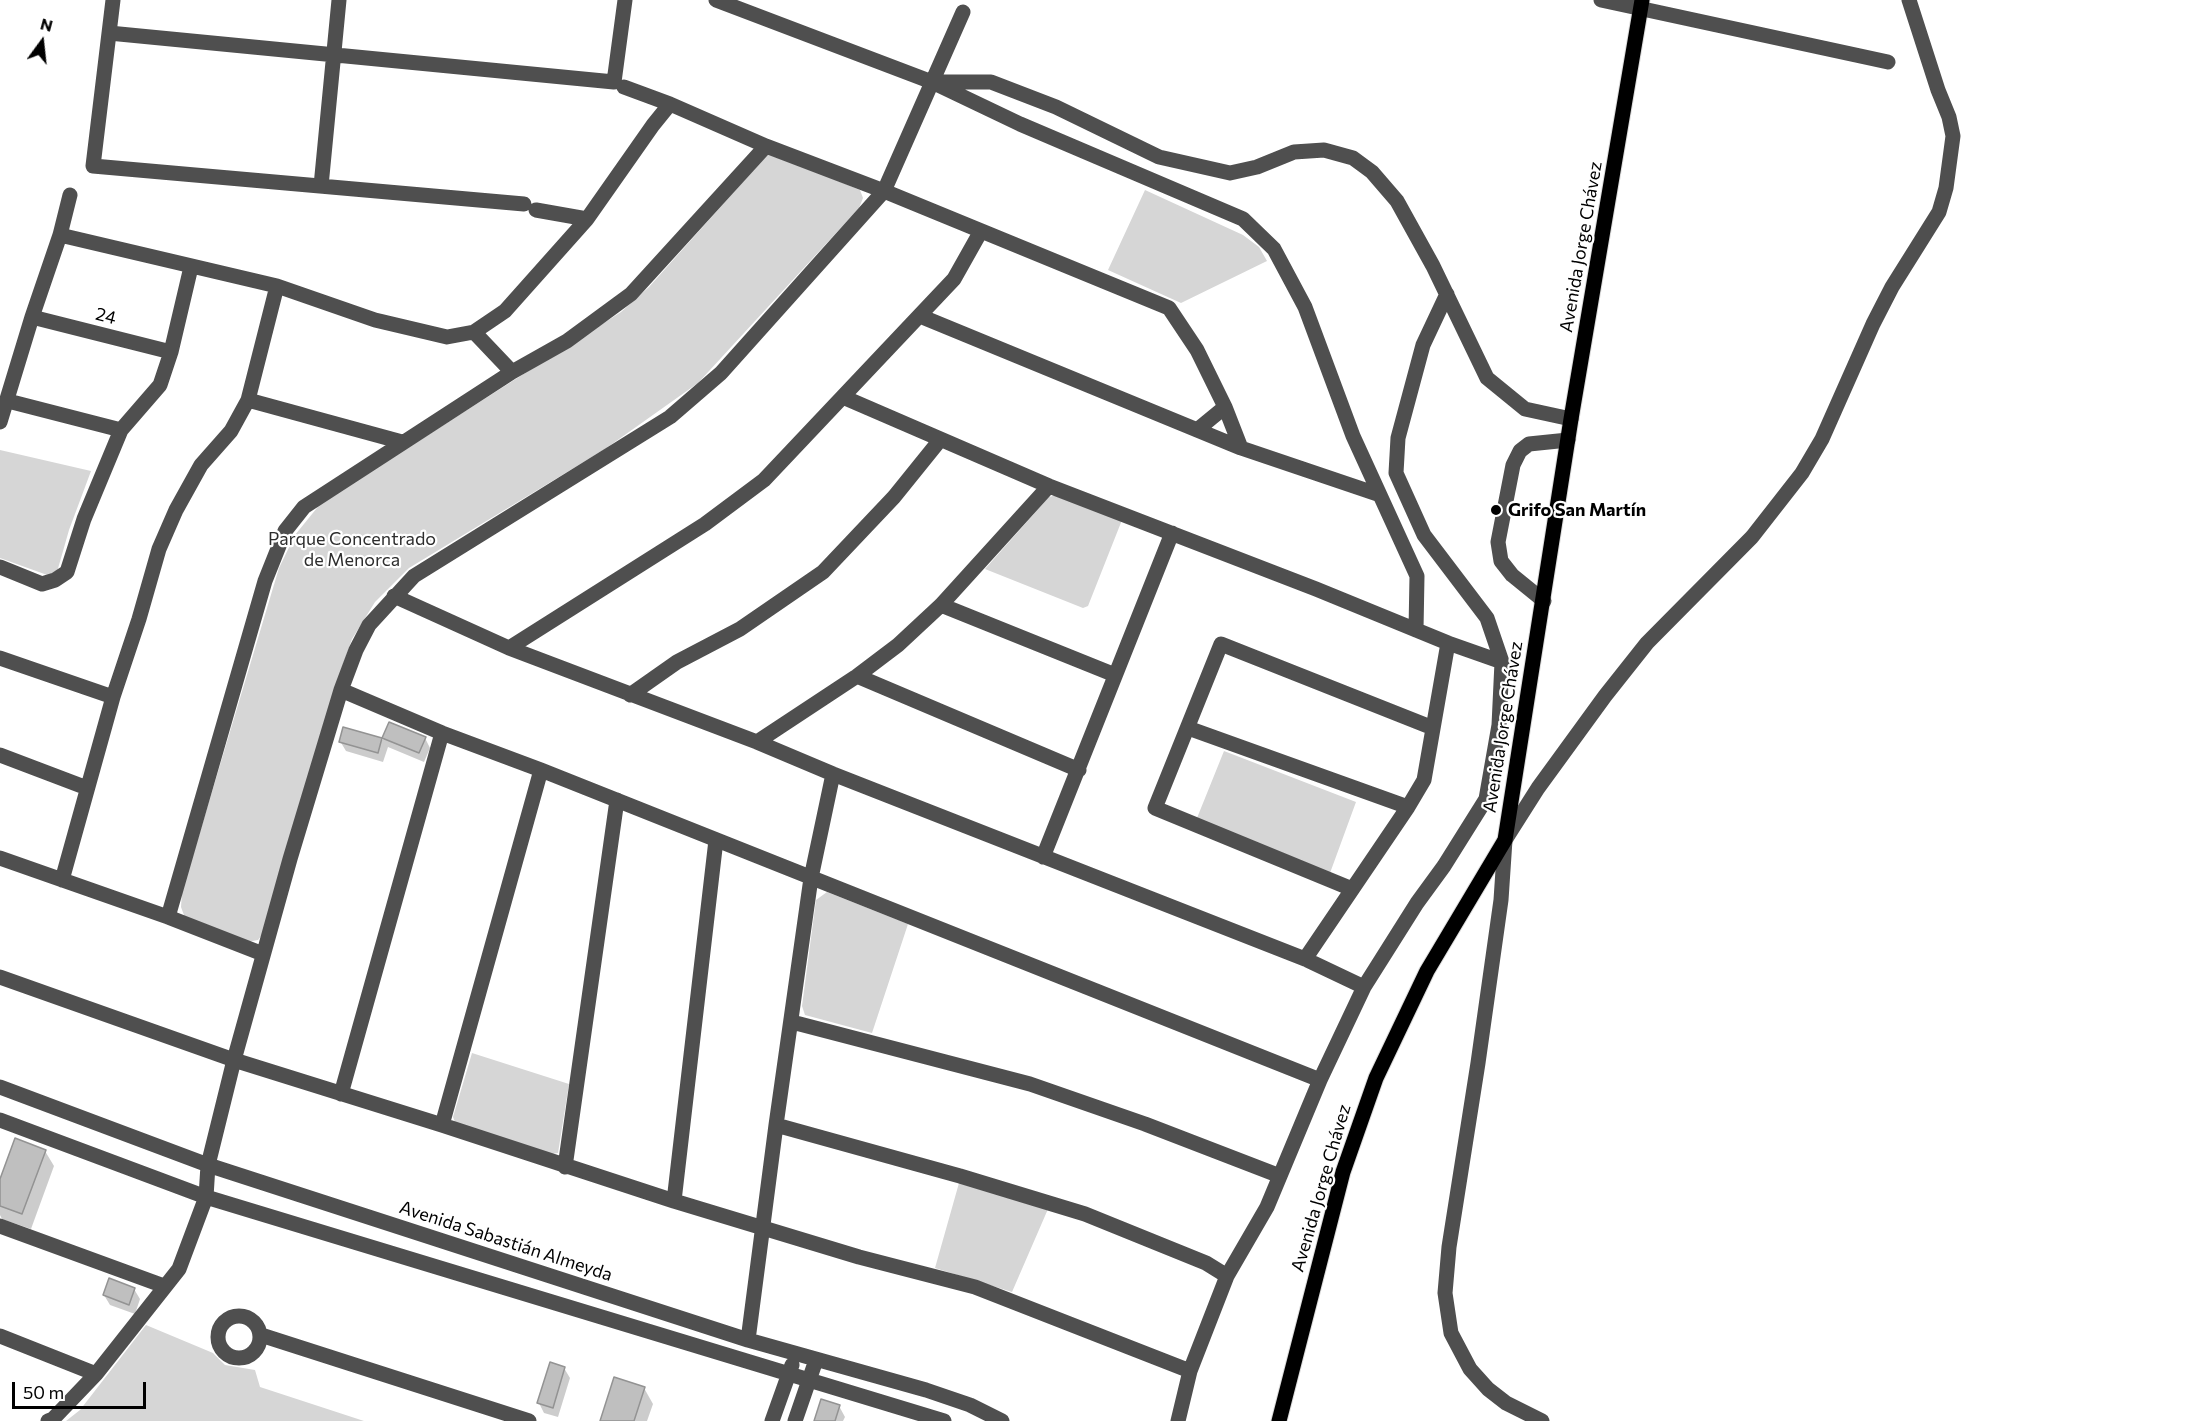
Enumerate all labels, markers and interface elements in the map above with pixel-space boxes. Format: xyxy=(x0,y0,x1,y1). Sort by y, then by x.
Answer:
north arrow xyxy=(12,12,72,72)
text: N xyxy=(39,13,55,35)
street label: Avenida Jorge Chávez xyxy=(1555,160,1607,334)
street label: 24 xyxy=(93,303,119,329)
place label: Grifo San Martín xyxy=(1508,499,1646,521)
marker: Grifo San Martín xyxy=(1489,503,1503,517)
park label: Parque Concentrado de Menorca xyxy=(268,528,436,570)
street label: Avenida Jorge Chávez xyxy=(1479,640,1527,814)
street label: Avenida Jorge Chávez xyxy=(1287,1102,1355,1274)
street label: Avenida Sabastián Almeyda xyxy=(397,1196,615,1286)
scale bar xyxy=(15,1370,148,1408)
text: 50 m xyxy=(23,1381,64,1403)

